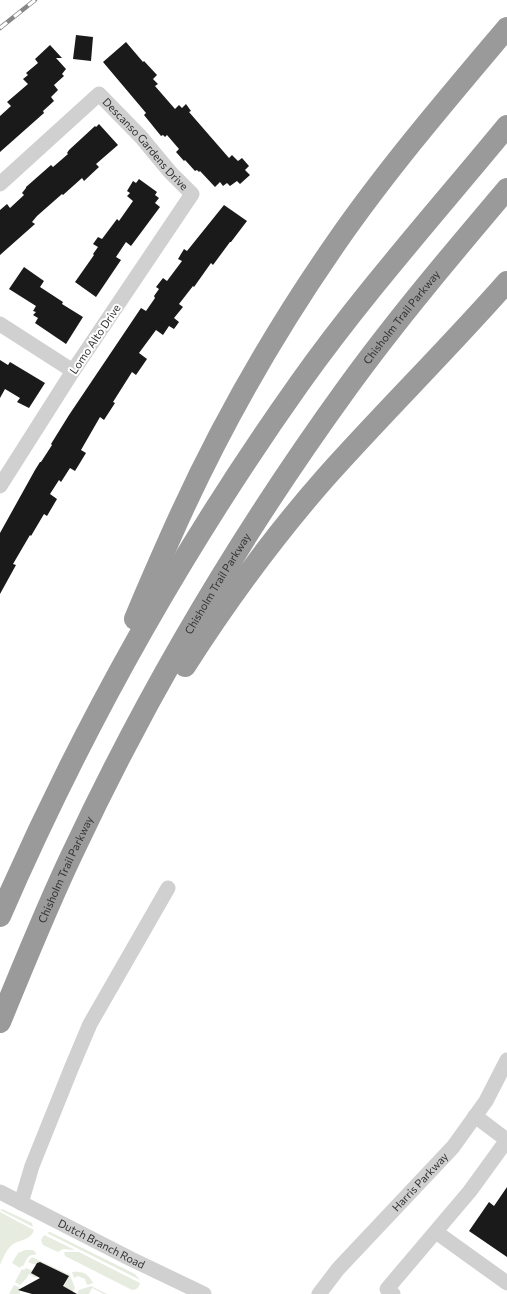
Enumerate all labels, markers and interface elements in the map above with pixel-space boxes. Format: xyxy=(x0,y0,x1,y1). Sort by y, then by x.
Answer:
street label: Descanso Gardens Drive xyxy=(100,95,191,193)
street label: Chisholm Trail Parkway xyxy=(360,267,442,366)
street label: Lomo Alto Drive xyxy=(66,301,123,376)
street label: Chisholm Trail Parkway xyxy=(181,530,253,636)
street label: Chisholm Trail Parkway xyxy=(35,813,95,925)
street label: Harris Parkway xyxy=(389,1149,451,1214)
street label: Dutch Branch Road xyxy=(56,1216,147,1271)

